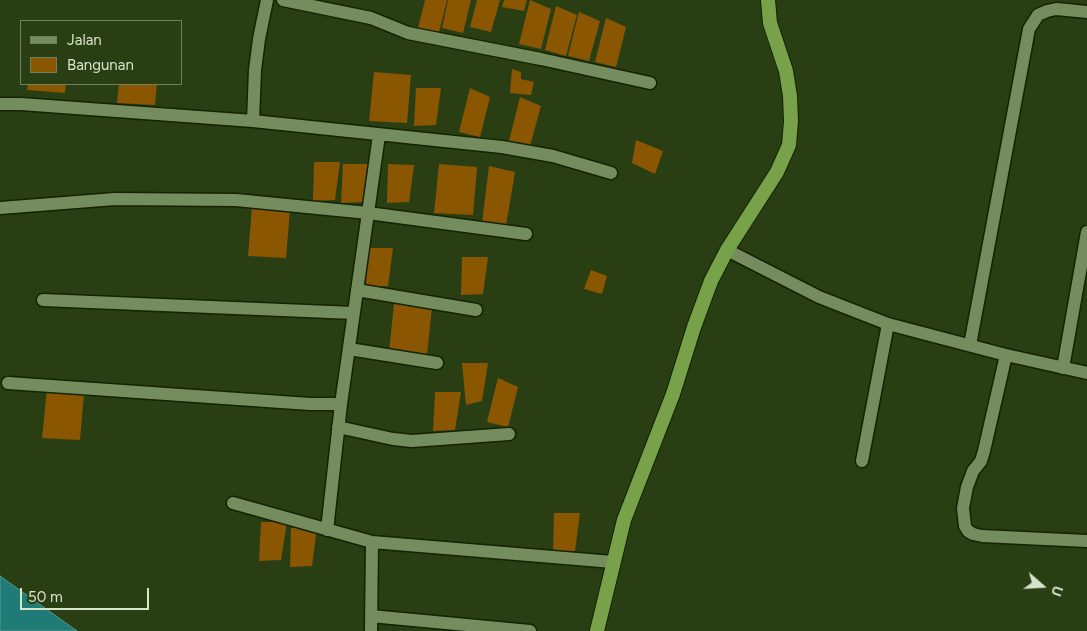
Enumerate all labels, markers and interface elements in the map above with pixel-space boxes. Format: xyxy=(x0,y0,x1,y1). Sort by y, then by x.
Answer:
legend xyxy=(20,20,182,85)
text: Jalan xyxy=(67,31,102,49)
text: Bangunan xyxy=(67,56,134,74)
north arrow xyxy=(1017,561,1067,611)
scale bar xyxy=(22,578,151,610)
text: U xyxy=(1047,584,1066,598)
text: 50 m xyxy=(28,588,63,606)

